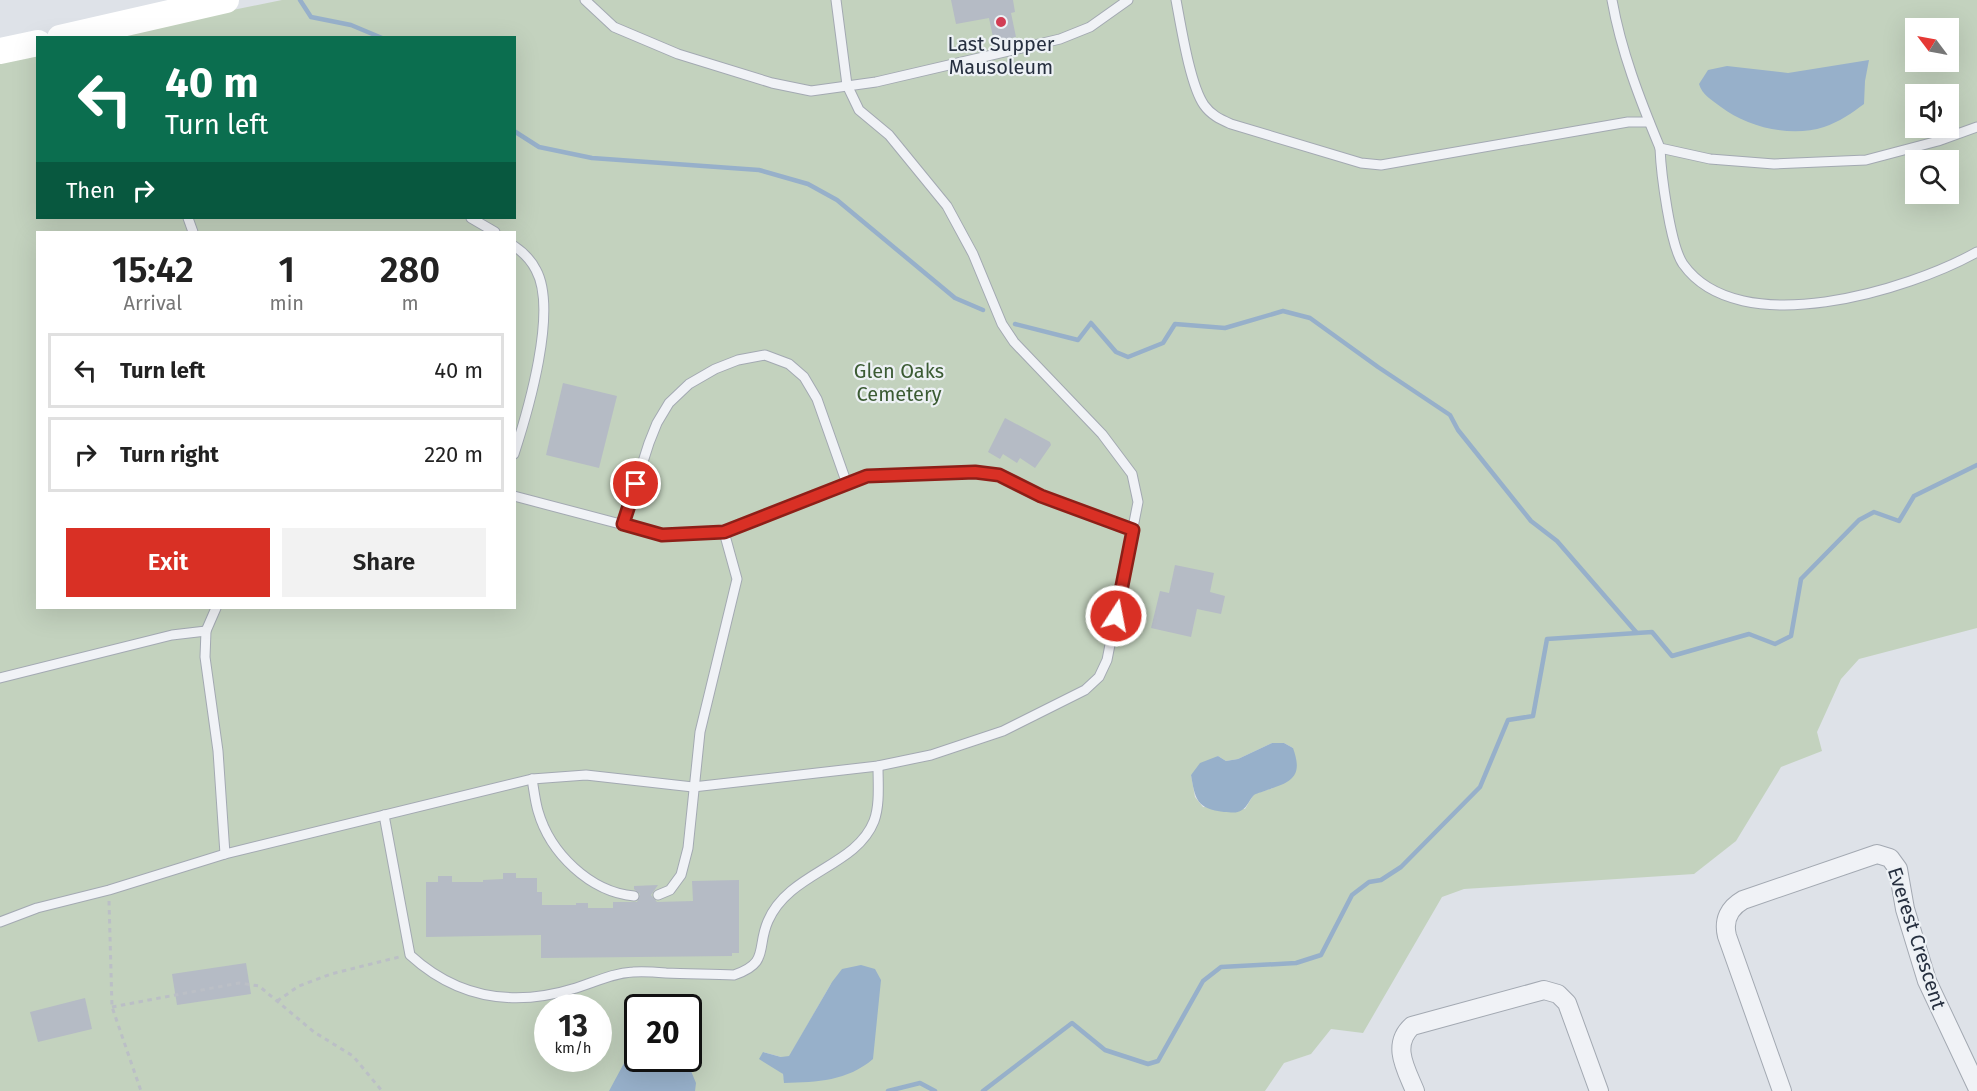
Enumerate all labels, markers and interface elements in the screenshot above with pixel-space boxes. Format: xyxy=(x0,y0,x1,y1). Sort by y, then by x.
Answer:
marker: Last Supper Mausoleum xyxy=(994,15,1008,29)
north arrow xyxy=(1905,18,1959,72)
map controls xyxy=(1905,18,1959,204)
place label: Last Supper Mausoleum xyxy=(947,32,1055,79)
text: 40 m xyxy=(165,58,259,108)
icon: left xyxy=(66,60,144,138)
button: sound xyxy=(1905,84,1959,138)
text: Turn left xyxy=(165,109,268,141)
button: search xyxy=(1905,150,1959,204)
icon: right xyxy=(127,174,160,207)
text: Then xyxy=(66,177,115,204)
text: 15:42 xyxy=(112,248,194,292)
text: 1 xyxy=(279,248,295,292)
text: 280 xyxy=(380,248,440,292)
text: Arrival xyxy=(123,291,182,315)
text: min xyxy=(270,291,304,315)
text: m xyxy=(401,291,419,315)
icon: left xyxy=(69,354,102,387)
text: Turn left xyxy=(120,357,205,384)
text: 40 m xyxy=(434,357,483,384)
park label: Glen Oaks Cemetery xyxy=(854,359,944,406)
icon: right xyxy=(69,438,102,471)
text: Turn right xyxy=(120,441,219,468)
text: 220 m xyxy=(424,441,483,468)
pin xyxy=(610,458,661,509)
icon: arrive xyxy=(619,467,652,500)
button: Exit xyxy=(66,528,270,597)
button: Share xyxy=(282,528,486,597)
position arrow xyxy=(1084,584,1148,648)
street label: Everest Crescent xyxy=(1883,864,1952,1013)
speed limit sign: 20 xyxy=(624,994,702,1072)
text: 13 xyxy=(558,1008,588,1044)
text: km/h xyxy=(554,1039,592,1057)

